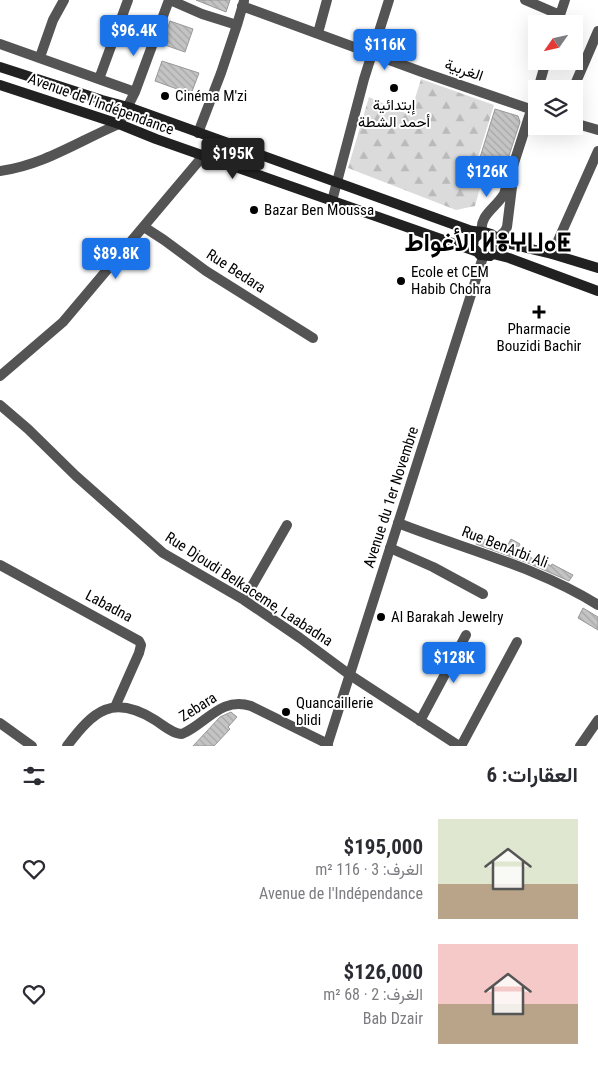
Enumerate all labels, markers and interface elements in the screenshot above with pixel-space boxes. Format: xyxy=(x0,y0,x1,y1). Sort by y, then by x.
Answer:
pin: $96.4K xyxy=(93,15,175,57)
north arrow xyxy=(528,15,582,70)
map controls xyxy=(528,15,583,135)
text: $96.4K xyxy=(111,21,157,40)
pin: $116K xyxy=(350,28,420,71)
text: $116K xyxy=(364,35,406,54)
street label: الغربية xyxy=(442,55,486,85)
street label: Avenue de l'Indépendance xyxy=(26,69,176,139)
button: layers xyxy=(528,80,583,135)
marker: إبتدائية أحمد الشطة xyxy=(388,82,400,94)
place label: Cinéma M'zi xyxy=(175,87,247,105)
marker: Cinéma M'zi xyxy=(159,90,171,102)
place label: إبتدائية أحمد الشطة xyxy=(358,96,430,131)
pin: $195K xyxy=(198,138,268,180)
text: $195K xyxy=(212,144,254,163)
pin: $126K xyxy=(452,156,522,198)
text: $126K xyxy=(466,162,508,181)
place label: Bazar Ben Moussa xyxy=(264,201,374,219)
marker: Bazar Ben Moussa xyxy=(248,204,260,216)
district label: الأغواط ⵍⴻⵖⵡⴰⵟ xyxy=(404,227,572,258)
pin: $89.8K xyxy=(75,238,157,280)
text: $89.8K xyxy=(93,244,139,263)
street label: Rue Bedara xyxy=(203,245,269,297)
place label: Ecole et CEM Habib Chohra xyxy=(411,263,491,298)
marker: Ecole et CEM Habib Chohra xyxy=(395,275,407,287)
marker: Pharmacie Bouzidi Bachir xyxy=(533,306,545,318)
place label: Pharmacie Bouzidi Bachir xyxy=(497,320,582,355)
street label: Avenue du 1er Novembre xyxy=(360,424,422,570)
street label: Rue BenArbi Ali xyxy=(459,522,551,572)
street label: Rue Djoudi Belkaceme, Laabadna xyxy=(162,528,336,650)
street label: Labadna xyxy=(82,586,136,626)
place label: Al Barakah Jewelry xyxy=(391,608,503,626)
marker: Al Barakah Jewelry xyxy=(375,611,387,623)
pin: $128K xyxy=(419,642,489,684)
text: $128K xyxy=(433,648,475,667)
street label: Zebara xyxy=(176,689,220,725)
place label: Quancaillerie blidi xyxy=(296,694,373,729)
marker: Quancaillerie blidi xyxy=(280,706,292,718)
icon: filters xyxy=(20,762,48,790)
text: العقارات: 6 xyxy=(486,763,578,787)
text: $195,000 xyxy=(344,835,423,859)
icon: home xyxy=(478,839,538,899)
icon: heart xyxy=(20,855,48,883)
text: الغرف: 3 · 116 m² xyxy=(315,860,423,879)
text: Avenue de l'Indépendance xyxy=(259,884,423,903)
text: $126,000 xyxy=(344,960,423,984)
icon: home xyxy=(478,964,538,1024)
icon: heart xyxy=(20,980,48,1008)
text: الغرف: 2 · 68 m² xyxy=(323,985,423,1004)
text: Bab Dzair xyxy=(363,1009,423,1028)

